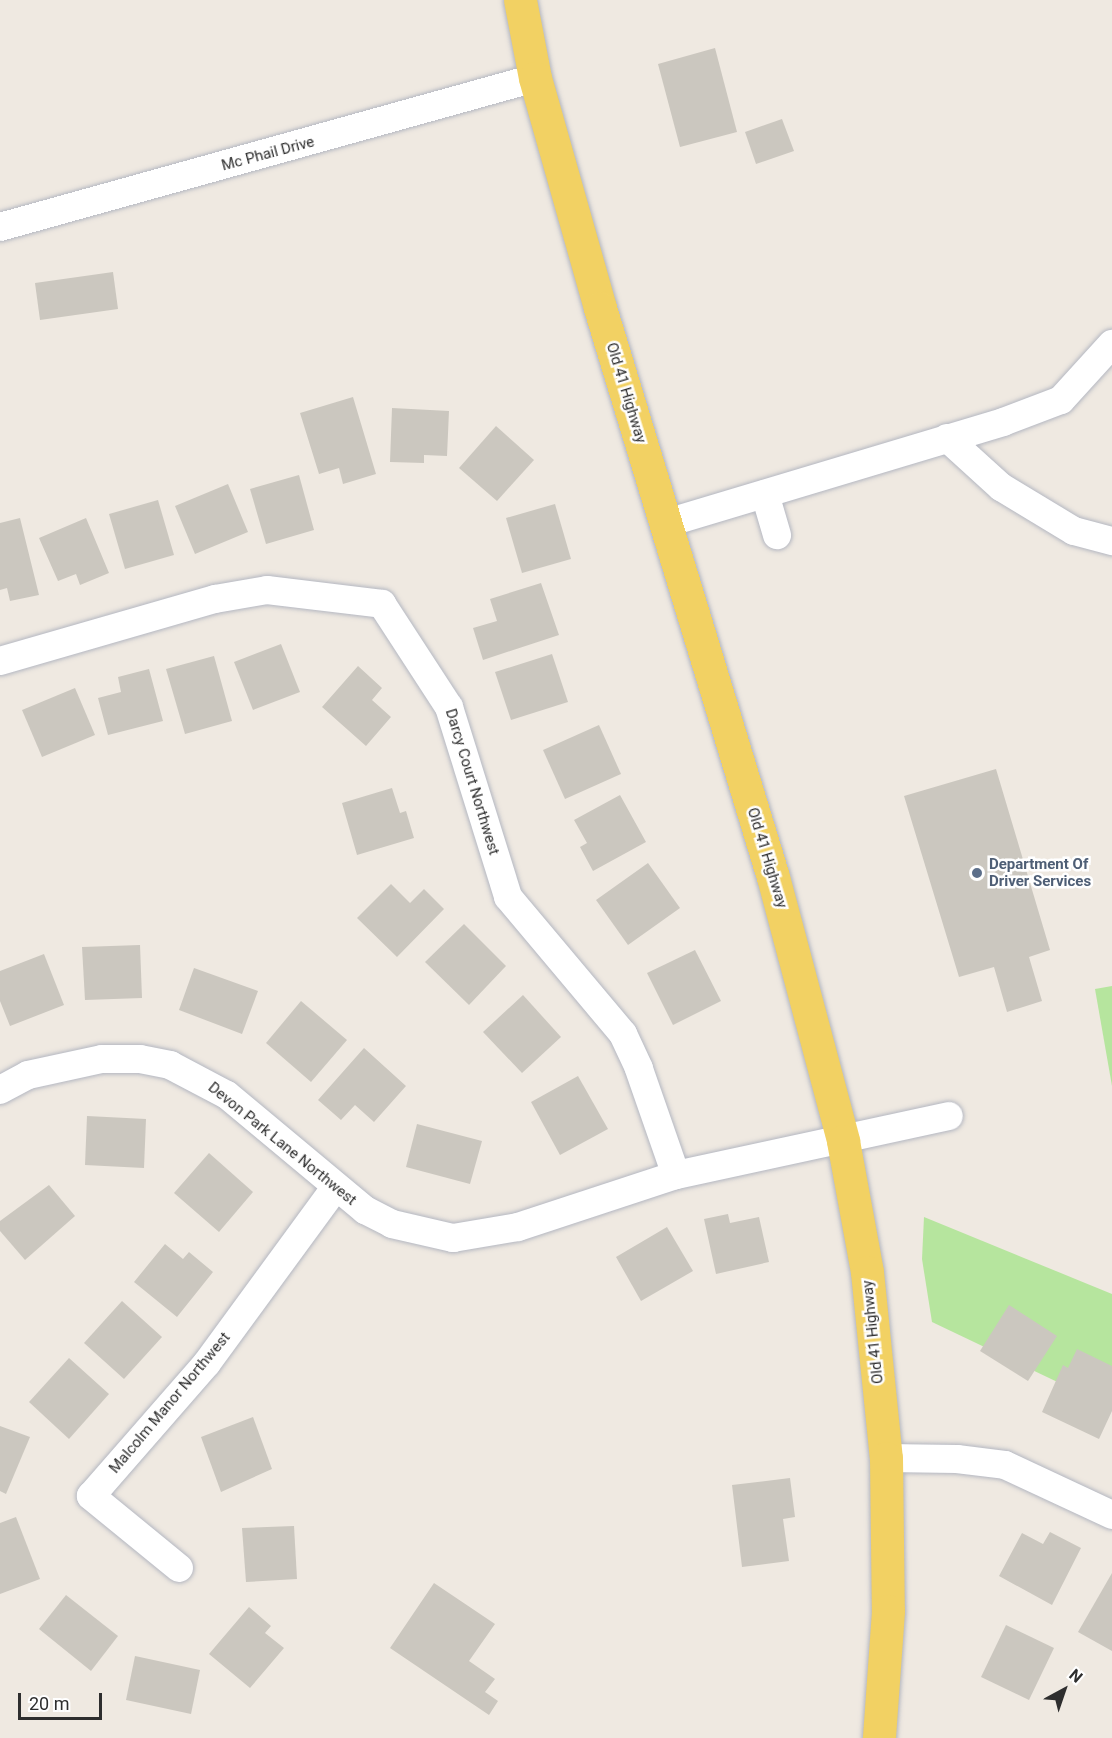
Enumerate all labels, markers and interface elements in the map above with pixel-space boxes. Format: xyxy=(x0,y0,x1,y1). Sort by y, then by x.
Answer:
street label: Mc Phail Drive xyxy=(220,133,316,175)
street label: Old 41 Highway xyxy=(602,341,650,445)
street label: Darcy Court Northwest xyxy=(441,707,503,857)
street label: Old 41 Highway xyxy=(743,806,791,910)
place label: Department Of Driver Services xyxy=(989,855,1091,890)
marker: Department Of Driver Services xyxy=(970,866,984,880)
street label: Devon Park Lane Northwest xyxy=(204,1079,360,1209)
street label: Old 41 Highway xyxy=(859,1279,887,1385)
street label: Malcolm Manor Northwest xyxy=(106,1329,234,1477)
north arrow xyxy=(1034,1660,1094,1720)
text: N xyxy=(1065,1665,1086,1687)
scale bar xyxy=(21,1681,105,1719)
text: 20 m xyxy=(29,1693,69,1714)

